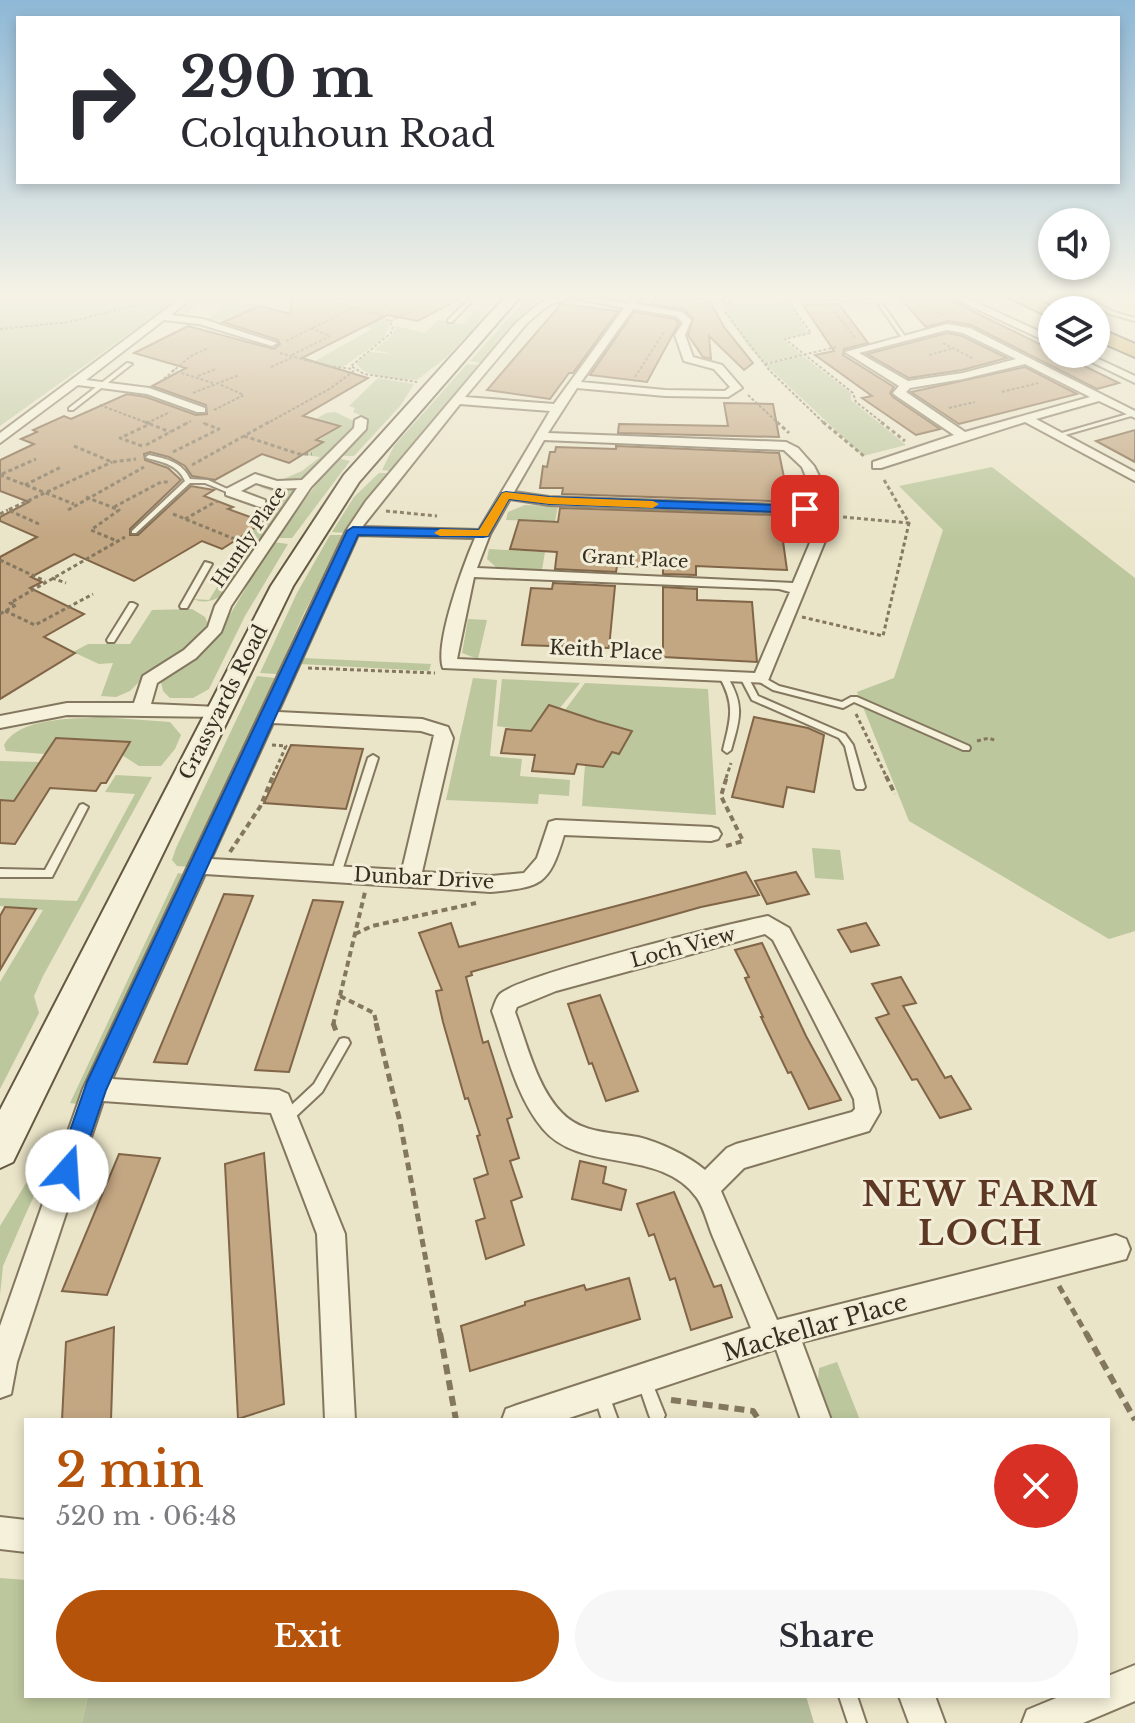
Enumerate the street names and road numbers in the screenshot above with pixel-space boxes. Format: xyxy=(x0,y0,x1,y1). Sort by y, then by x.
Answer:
street label: Huntly Place xyxy=(207,482,291,592)
street label: Grant Place xyxy=(581,545,689,573)
street label: Grassyards Road xyxy=(174,621,272,783)
street label: Keith Place xyxy=(548,635,664,665)
street label: Dunbar Drive xyxy=(353,862,495,894)
street label: Loch View xyxy=(628,921,738,973)
street label: Mackellar Place xyxy=(719,1287,911,1367)

